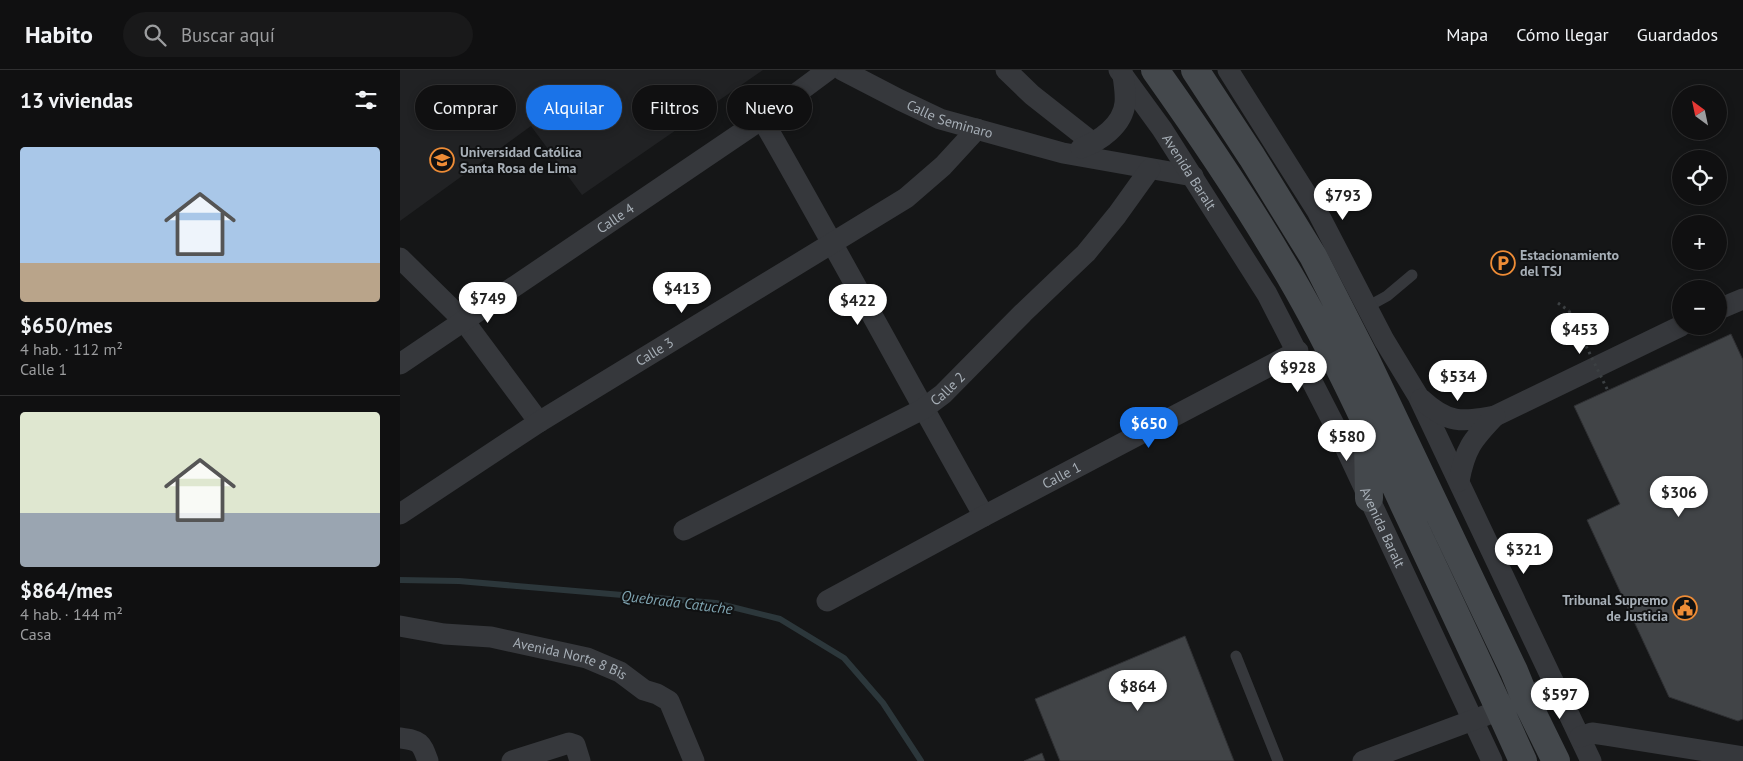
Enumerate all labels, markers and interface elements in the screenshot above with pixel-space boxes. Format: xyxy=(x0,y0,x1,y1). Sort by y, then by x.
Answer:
search box xyxy=(123,12,473,57)
text: Habito xyxy=(25,19,93,50)
icon: search xyxy=(141,21,169,49)
text: Buscar aquí xyxy=(181,23,275,47)
text: Mapa xyxy=(1446,23,1488,46)
text: Cómo llegar xyxy=(1516,23,1609,46)
text: Guardados xyxy=(1637,23,1718,46)
chip: Comprar xyxy=(415,85,516,130)
chip: Alquilar xyxy=(526,85,622,130)
chip: Filtros xyxy=(632,85,717,130)
chip: Nuevo xyxy=(727,85,812,130)
north arrow xyxy=(1672,85,1728,140)
map controls xyxy=(1672,85,1727,335)
icon: filters xyxy=(352,86,380,114)
text: 13 viviendas xyxy=(20,87,133,114)
street label: Calle Seminaro xyxy=(904,96,995,142)
street label: Avenida Baralt xyxy=(1158,131,1220,214)
place label: Universidad Católica Santa Rosa de Lima xyxy=(460,143,582,177)
school or university icon: Universidad Católica Santa Rosa de Lima xyxy=(429,147,455,173)
button: locate xyxy=(1672,150,1727,205)
pin: $793 xyxy=(1313,178,1373,221)
icon: home xyxy=(155,179,245,269)
text: $793 xyxy=(1325,185,1361,205)
street label: Calle 4 xyxy=(593,199,638,237)
button: + xyxy=(1672,215,1727,270)
place label: Estacionamiento del TSJ xyxy=(1520,246,1620,280)
parking icon: Estacionamiento del TSJ xyxy=(1490,250,1516,276)
pin: $413 xyxy=(652,272,712,314)
text: $413 xyxy=(664,278,700,298)
button: − xyxy=(1672,280,1727,335)
pin: $749 xyxy=(458,282,518,324)
pin: $422 xyxy=(828,284,888,326)
text: $749 xyxy=(470,288,506,308)
text: $422 xyxy=(840,290,876,310)
text: $650/mes xyxy=(20,312,113,339)
pin: $453 xyxy=(1550,312,1610,355)
text: $453 xyxy=(1562,319,1598,339)
street label: Calle 3 xyxy=(632,333,677,370)
text: 4 hab. · 112 m² xyxy=(20,339,123,359)
pin: $928 xyxy=(1268,350,1328,393)
text: $928 xyxy=(1280,357,1316,377)
text: Calle 1 xyxy=(20,359,67,379)
pin: $534 xyxy=(1428,360,1488,402)
text: $534 xyxy=(1440,366,1476,386)
street label: Calle 2 xyxy=(927,368,969,409)
pin: $650 xyxy=(1119,406,1179,449)
text: $650 xyxy=(1131,413,1167,433)
pin: $580 xyxy=(1317,420,1377,462)
text: $580 xyxy=(1329,426,1365,446)
icon: home xyxy=(155,445,245,535)
street label: Calle 1 xyxy=(1039,458,1084,493)
pin: $306 xyxy=(1649,476,1709,518)
text: $306 xyxy=(1661,482,1697,502)
street label: Avenida Baralt xyxy=(1356,484,1409,571)
pin: $321 xyxy=(1494,532,1554,575)
text: $321 xyxy=(1506,539,1542,559)
text: $864/mes xyxy=(20,577,113,604)
water label: Quebrada Catuche xyxy=(620,586,734,618)
place label: Tribunal Supremo de Justicia xyxy=(1562,591,1668,625)
public building icon: Tribunal Supremo de Justicia xyxy=(1672,595,1698,621)
text: 4 hab. · 144 m² xyxy=(20,604,123,624)
text: Casa xyxy=(20,624,51,644)
street label: Avenida Norte 8 Bis xyxy=(512,633,631,683)
pin: $864 xyxy=(1108,670,1168,712)
text: $864 xyxy=(1120,676,1156,696)
pin: $597 xyxy=(1530,678,1590,720)
text: $597 xyxy=(1542,684,1578,704)

